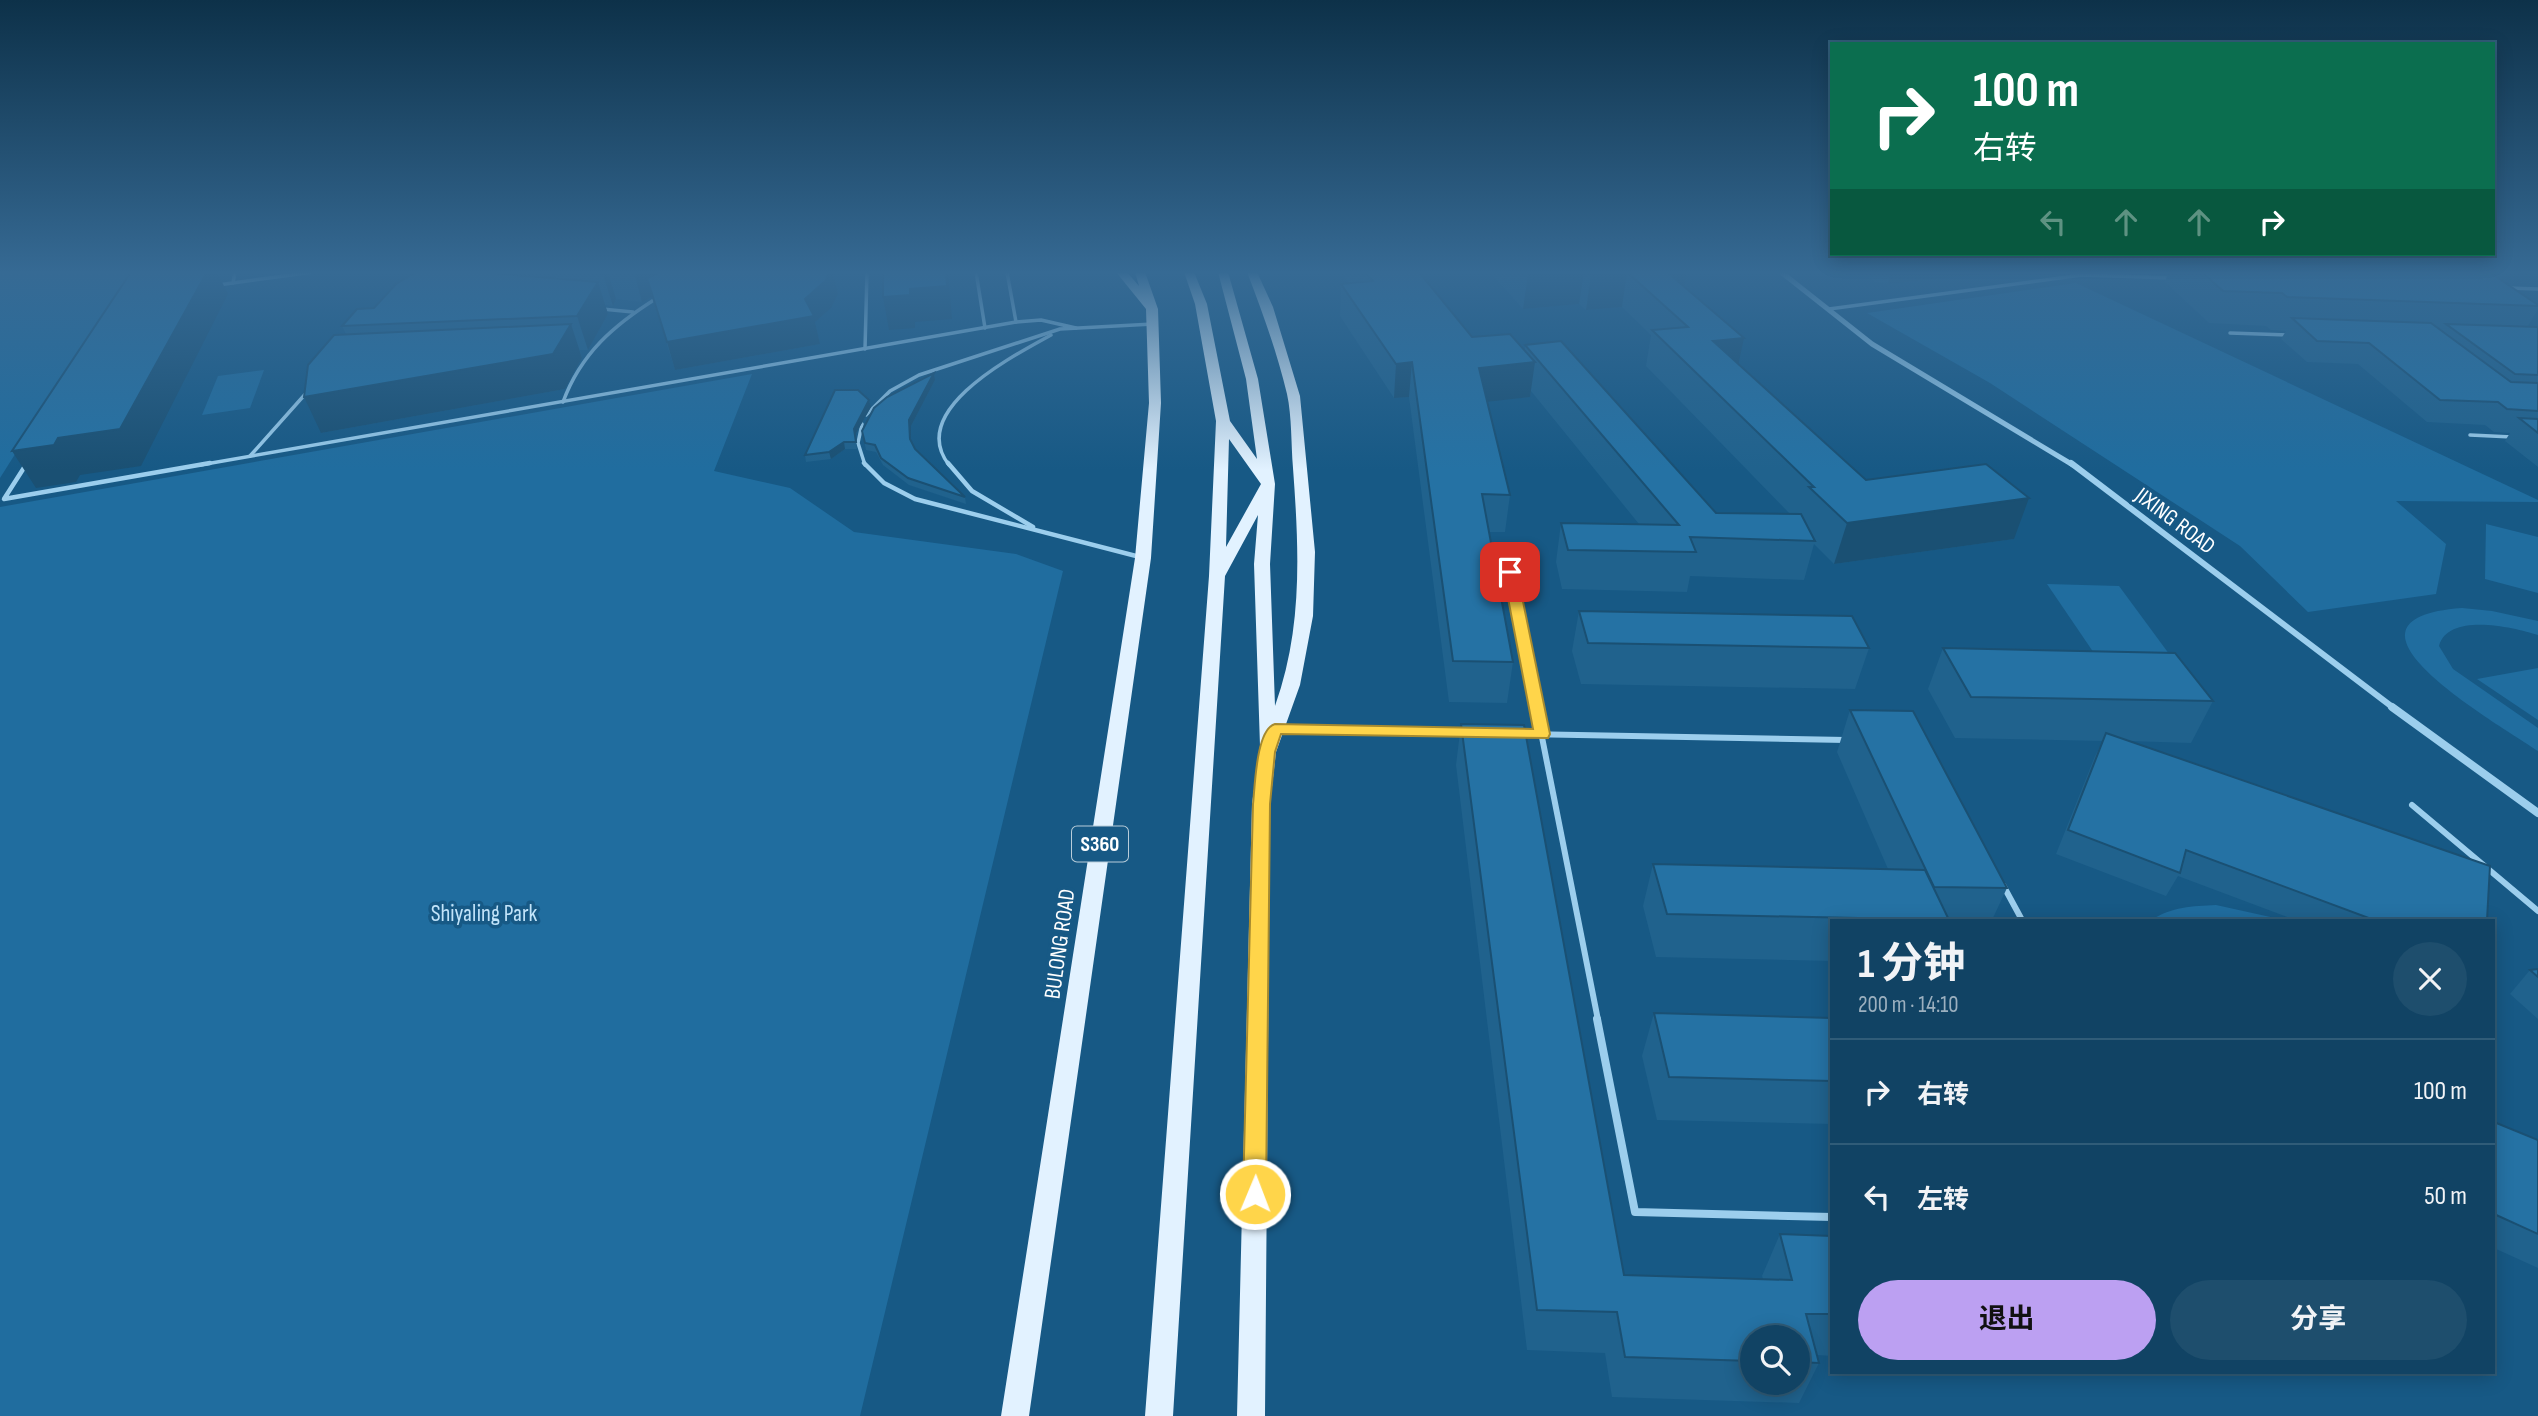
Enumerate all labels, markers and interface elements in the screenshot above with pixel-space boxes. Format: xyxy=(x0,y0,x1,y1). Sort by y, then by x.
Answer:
text: 100 m xyxy=(1973,62,2079,121)
icon: right xyxy=(1858,70,1949,161)
text: 右转 xyxy=(1973,130,2037,169)
icon: left xyxy=(2034,203,2072,241)
icon: ahead xyxy=(2107,203,2145,241)
icon: ahead xyxy=(2180,203,2218,241)
icon: right xyxy=(2253,203,2291,241)
street label: JIXING ROAD xyxy=(2128,481,2221,560)
pin xyxy=(1480,542,1540,602)
icon: arrive xyxy=(1491,553,1529,591)
road number: S360 xyxy=(1072,826,1128,862)
street label: BULONG ROAD xyxy=(1038,887,1082,1001)
park label: Shiyaling Park xyxy=(431,900,538,928)
text: 1 分钟 xyxy=(1858,939,1965,990)
button: close xyxy=(2393,942,2467,1016)
text: 200 m · 14:10 xyxy=(1858,991,1959,1019)
icon: right xyxy=(1858,1073,1896,1111)
text: 100 m xyxy=(2414,1076,2467,1107)
text: 右转 xyxy=(1917,1080,1969,1111)
position arrow xyxy=(1218,1157,1292,1231)
icon: left xyxy=(1858,1178,1896,1216)
text: 50 m xyxy=(2424,1181,2467,1212)
text: 左转 xyxy=(1917,1185,1969,1216)
button: 退出 xyxy=(1858,1280,2156,1360)
button: 分享 xyxy=(2170,1280,2467,1360)
map controls xyxy=(1740,1325,1810,1395)
button: search xyxy=(1740,1325,1810,1395)

